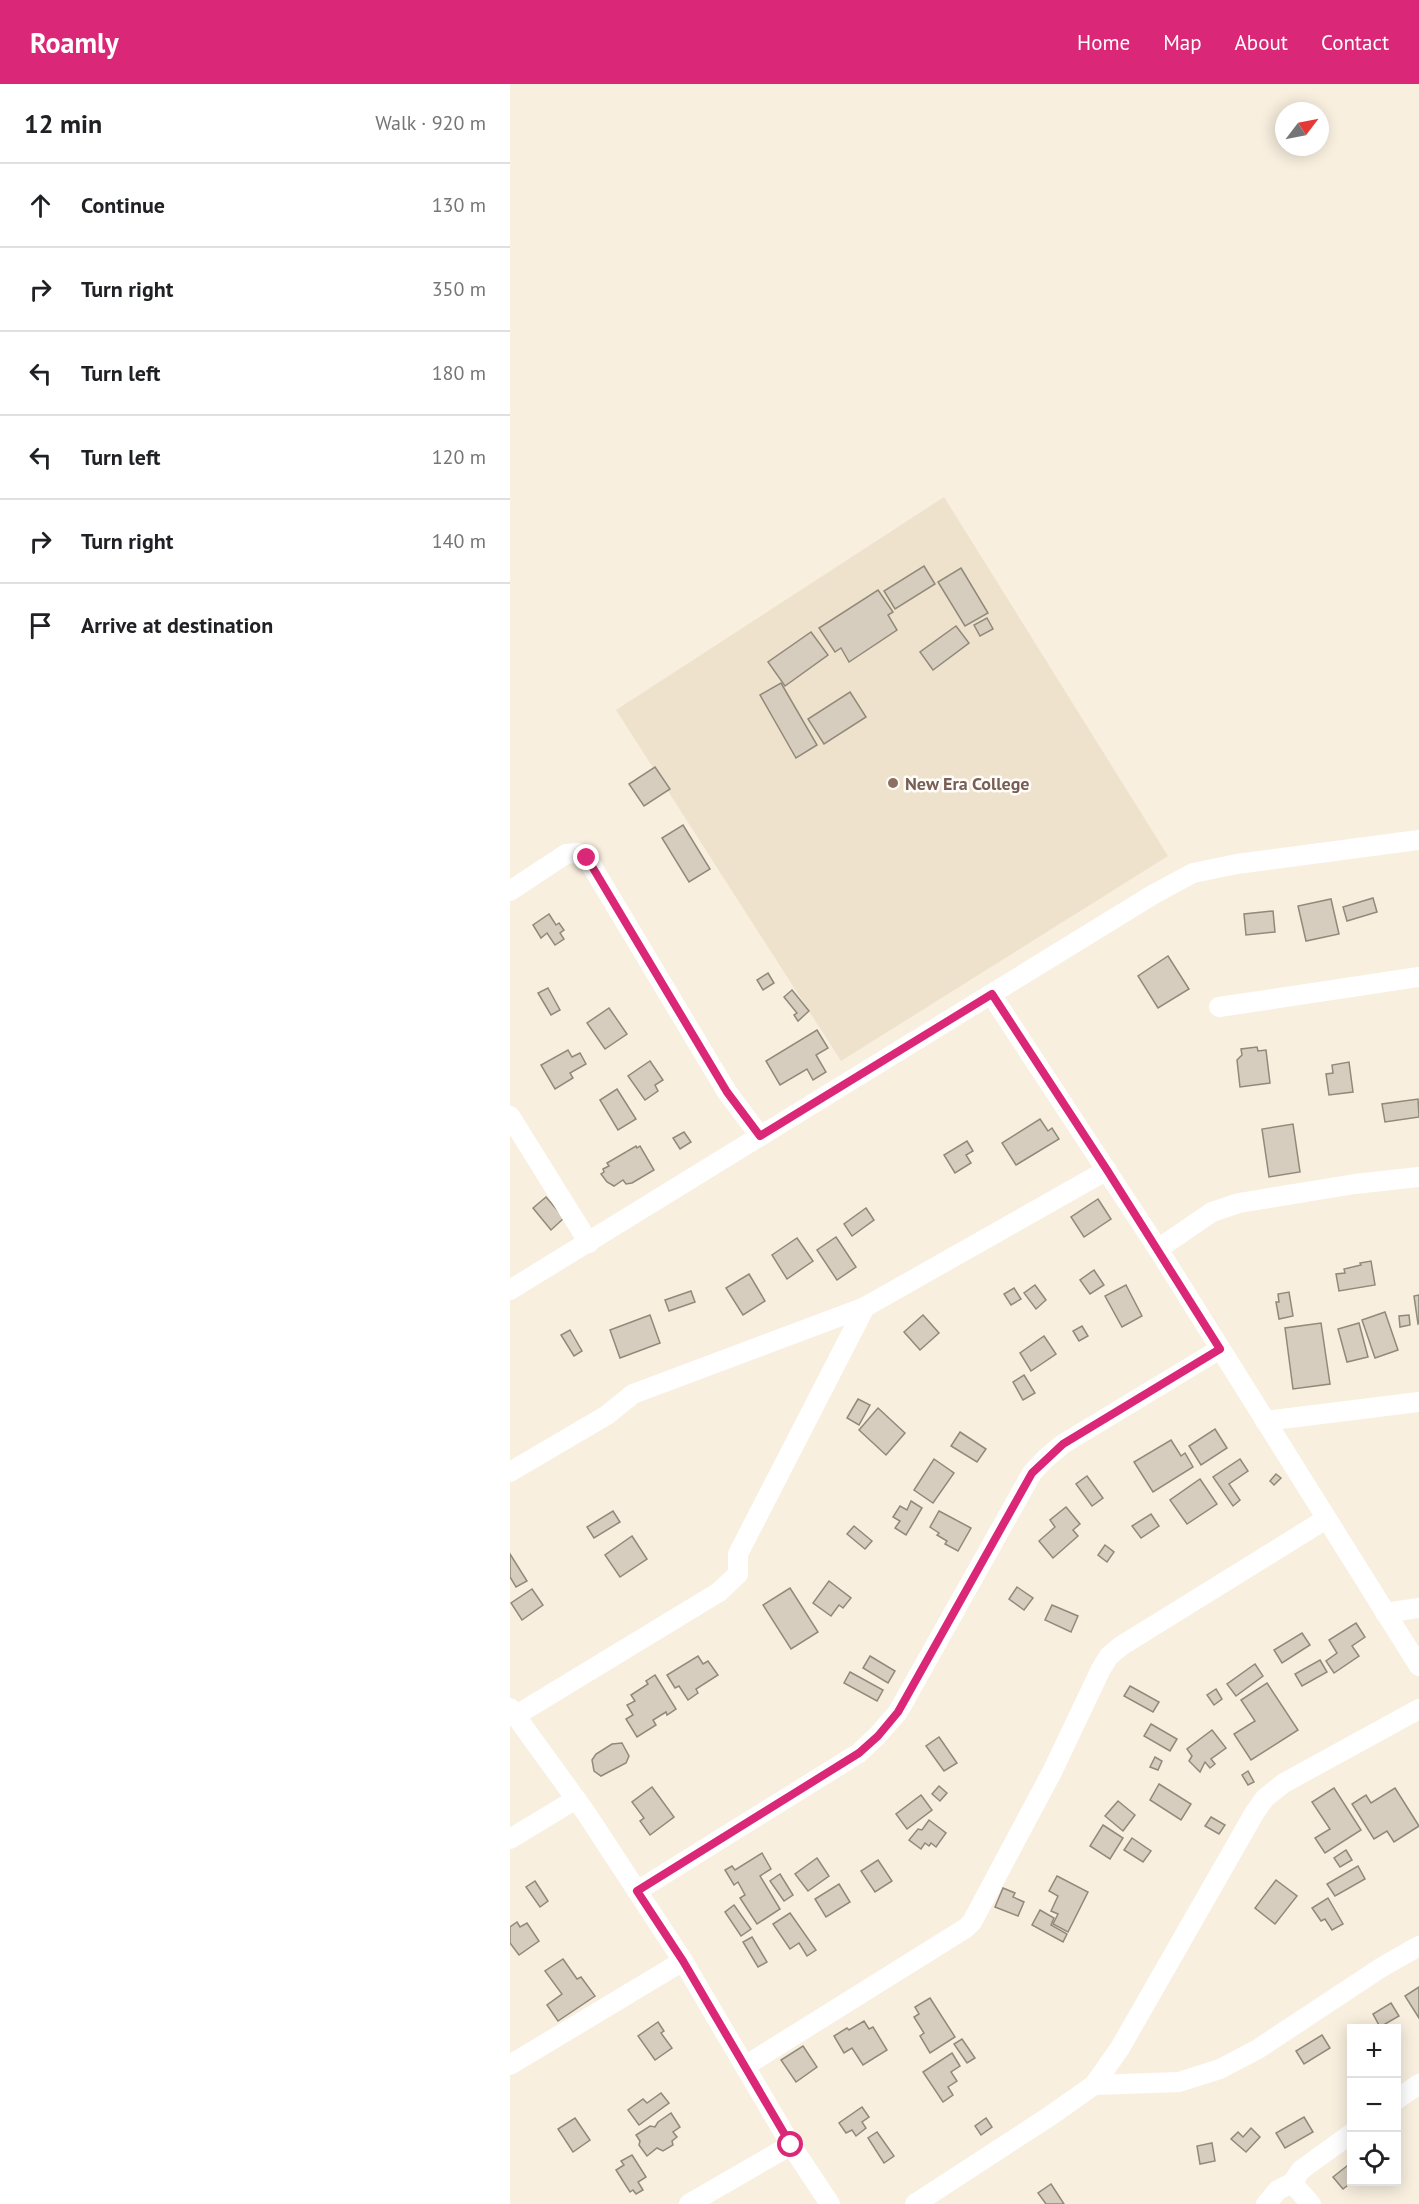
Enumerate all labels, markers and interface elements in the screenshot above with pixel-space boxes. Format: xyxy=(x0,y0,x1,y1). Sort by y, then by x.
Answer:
text: Roamly xyxy=(30,24,119,61)
text: Home xyxy=(1077,29,1130,56)
text: Map xyxy=(1163,29,1202,56)
text: About xyxy=(1235,29,1288,56)
text: Contact xyxy=(1321,29,1389,56)
north arrow xyxy=(1275,102,1329,156)
text: 12 min xyxy=(24,107,102,140)
text: Walk · 920 m xyxy=(375,110,486,136)
icon: ahead xyxy=(24,189,57,222)
text: Continue xyxy=(81,191,165,219)
text: 130 m xyxy=(432,192,486,218)
icon: right xyxy=(24,273,57,306)
text: Turn right xyxy=(81,275,173,303)
text: 350 m xyxy=(432,276,486,302)
icon: left xyxy=(24,357,57,390)
text: Turn left xyxy=(81,359,161,387)
text: 180 m xyxy=(432,360,486,386)
icon: left xyxy=(24,441,57,474)
text: Turn left xyxy=(81,443,161,471)
text: 120 m xyxy=(432,444,486,470)
icon: right xyxy=(24,525,57,558)
text: Turn right xyxy=(81,527,173,555)
text: 140 m xyxy=(432,528,486,554)
icon: arrive xyxy=(24,609,57,642)
text: Arrive at destination xyxy=(81,611,273,639)
place label: New Era College xyxy=(905,772,1029,795)
marker: New Era College xyxy=(886,776,900,790)
route end xyxy=(573,844,599,870)
map controls xyxy=(1347,2024,1401,2186)
button: + xyxy=(1347,2024,1401,2078)
button: − xyxy=(1347,2078,1401,2132)
route start xyxy=(777,2131,803,2157)
button: locate xyxy=(1347,2132,1401,2186)

